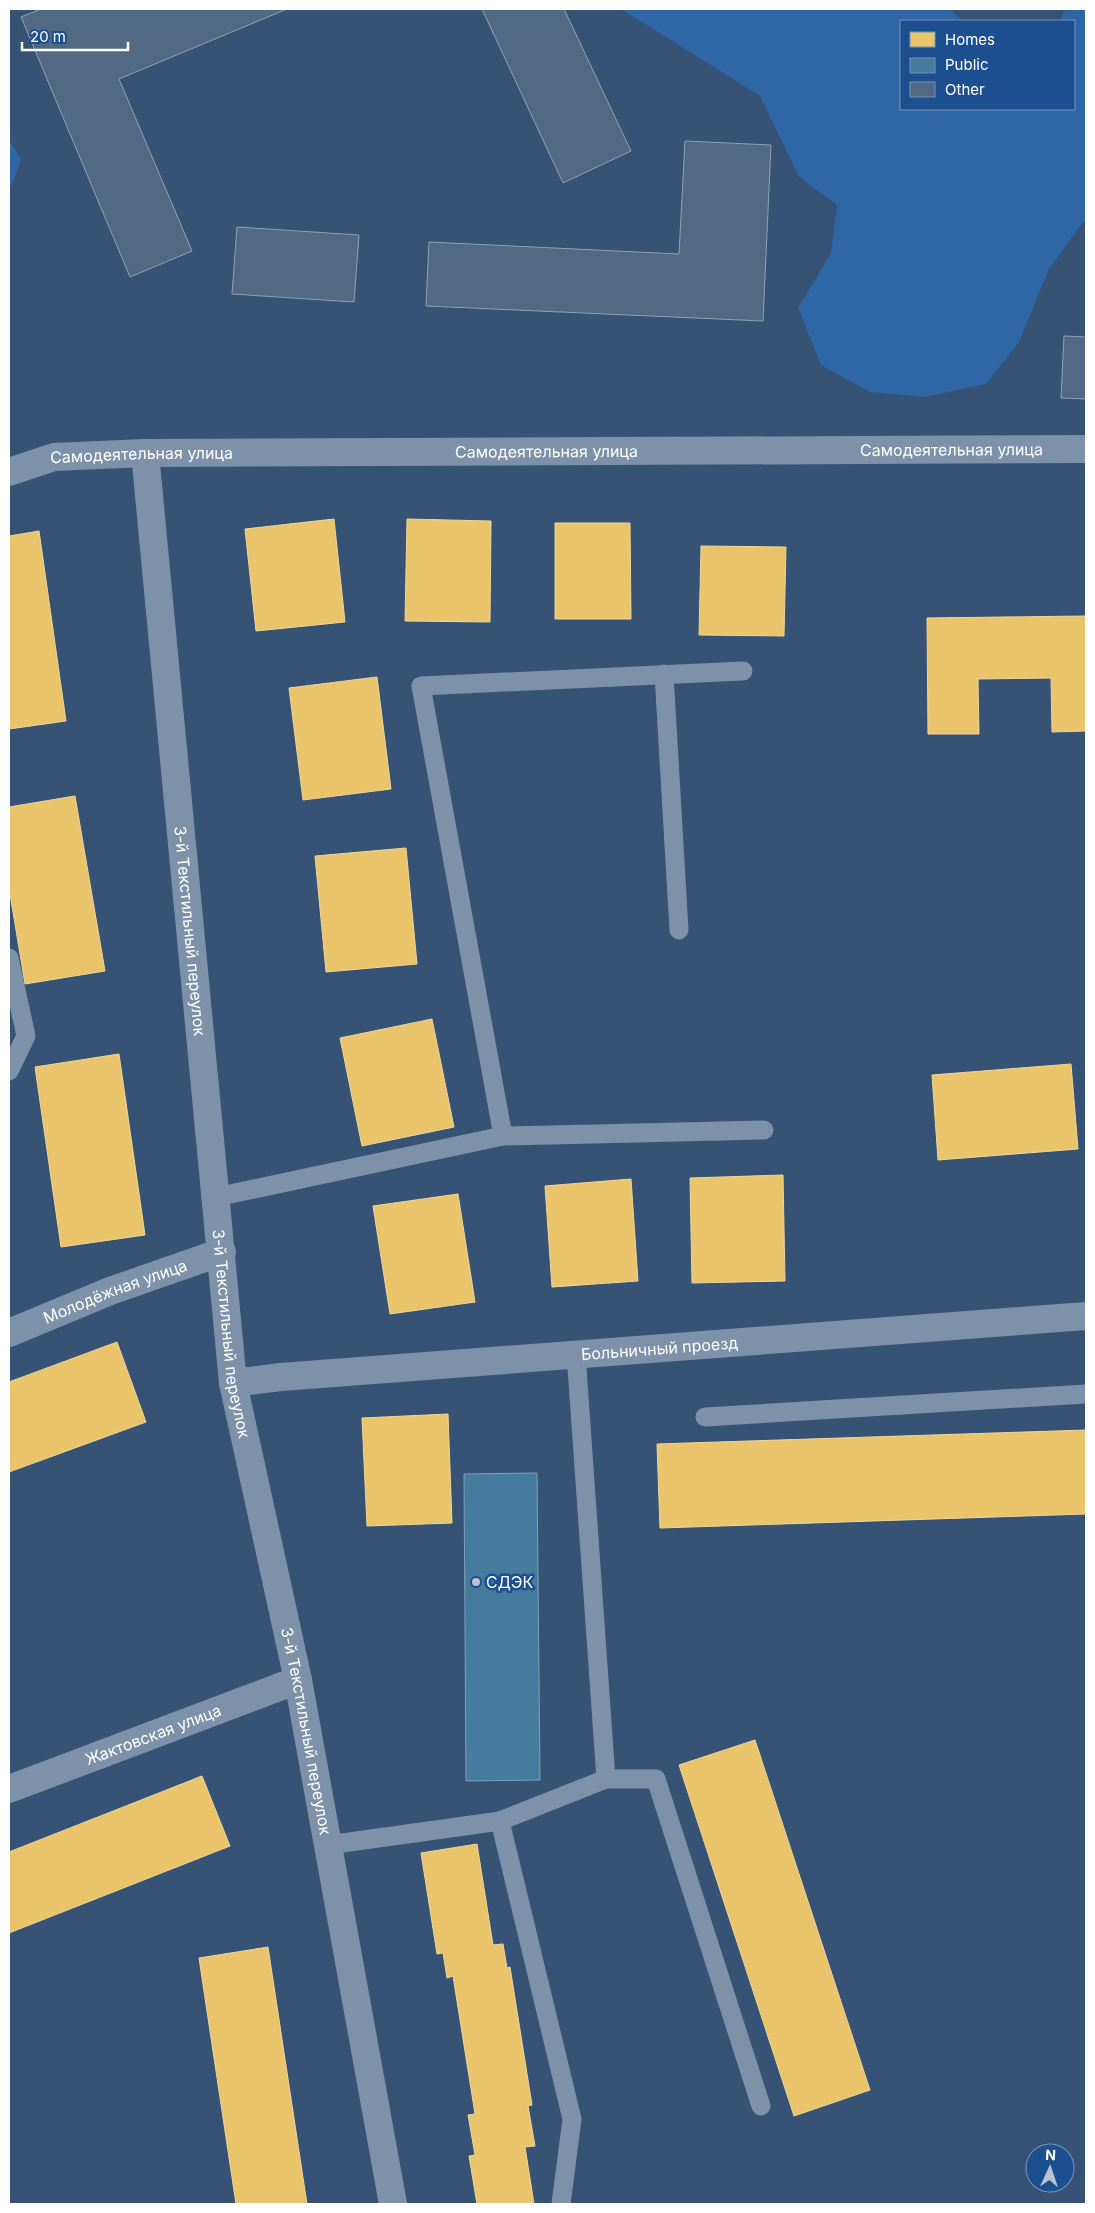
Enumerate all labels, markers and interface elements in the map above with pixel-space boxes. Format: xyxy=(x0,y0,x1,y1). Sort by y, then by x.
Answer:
scale bar xyxy=(22,20,129,52)
legend xyxy=(900,20,1075,110)
text: 20 m xyxy=(30,27,66,46)
text: Homes xyxy=(945,30,995,49)
text: Public xyxy=(945,55,988,74)
text: Other xyxy=(945,80,985,99)
street label: Самодеятельная улица xyxy=(860,439,1043,460)
street label: Самодеятельная улица xyxy=(455,441,638,462)
street label: Самодеятельная улица xyxy=(50,443,233,467)
street label: 3-й Текстильный переулок xyxy=(170,825,210,1037)
street label: 3-й Текстильный переулок xyxy=(208,1228,255,1440)
street label: Молодёжная улица xyxy=(40,1255,189,1328)
street label: Больничный проезд xyxy=(580,1332,739,1364)
place label: СДЭК xyxy=(486,1572,533,1592)
marker: СДЭК xyxy=(470,1576,482,1588)
street label: 3-й Текстильный переулок xyxy=(277,1625,336,1837)
street label: Жактовская улица xyxy=(82,1700,224,1769)
north arrow xyxy=(1025,2143,1075,2193)
text: N xyxy=(1045,2146,1056,2163)

